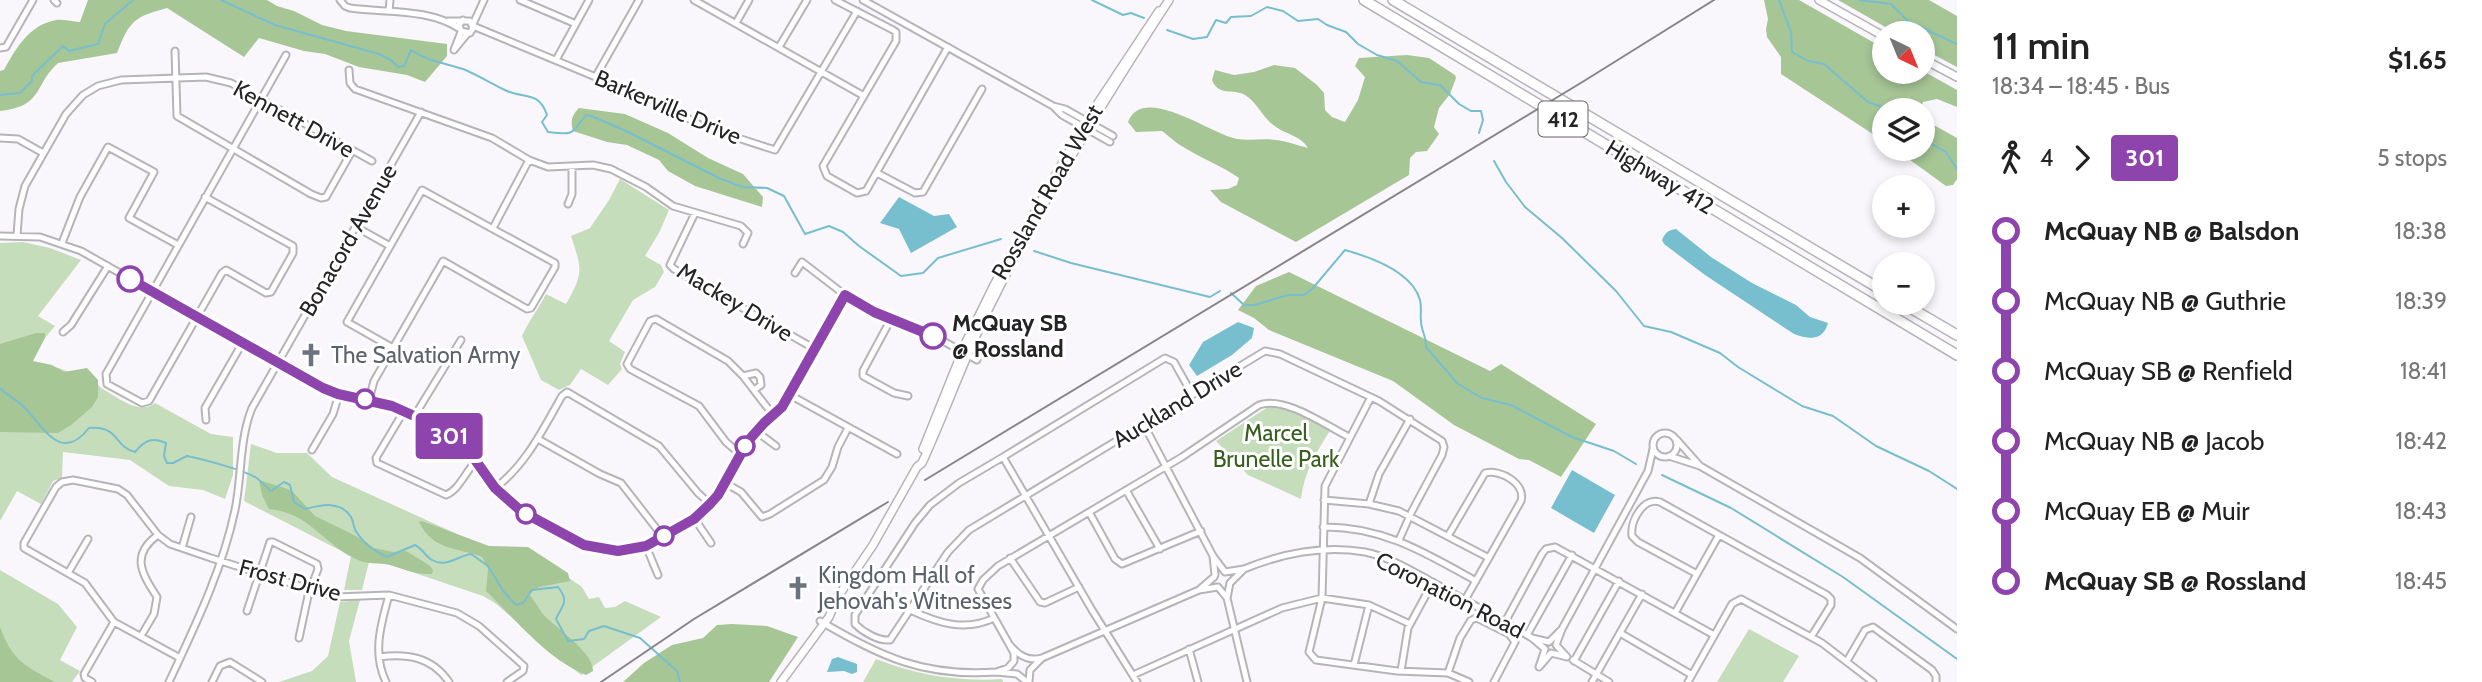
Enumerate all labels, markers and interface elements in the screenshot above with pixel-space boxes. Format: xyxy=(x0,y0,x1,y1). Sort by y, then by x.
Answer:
north arrow xyxy=(1872,21,1936,84)
map controls xyxy=(1872,21,1935,315)
text: 11 min xyxy=(1992,22,2090,69)
text: $1.65 xyxy=(2388,44,2447,76)
street label: Barkerville Drive xyxy=(591,64,746,151)
text: 18:34 – 18:45 · Bus xyxy=(1992,72,2170,100)
street label: Kennett Drive xyxy=(229,74,359,164)
button: layers xyxy=(1872,98,1935,161)
street label: Rossland Road West xyxy=(986,99,1109,284)
road number: 412 xyxy=(1538,102,1588,136)
street label: Highway 412 xyxy=(1601,134,1719,220)
icon: walk xyxy=(1992,139,2030,177)
icon: forward xyxy=(2063,139,2101,177)
text: 301 xyxy=(2125,143,2164,172)
text: 4 xyxy=(2040,144,2053,172)
text: 5 stops xyxy=(2377,144,2447,172)
street label: Bonacord Avenue xyxy=(293,159,403,321)
button: + xyxy=(1872,175,1935,238)
text: McQuay NB @ Balsdon xyxy=(2044,215,2299,247)
text: 18:38 xyxy=(2394,217,2447,245)
button: − xyxy=(1872,252,1935,315)
street label: Mackey Drive xyxy=(672,257,798,348)
unlabelled marker xyxy=(117,266,143,292)
text: McQuay NB @ Guthrie xyxy=(2044,285,2286,317)
text: 18:39 xyxy=(2395,287,2447,315)
place label: McQuay SB @ Rossland xyxy=(952,309,1067,363)
marker: McQuay SB @ Rossland xyxy=(920,323,946,349)
church icon: The Salvation Army xyxy=(297,341,325,369)
place label: The Salvation Army xyxy=(331,341,521,369)
street label: Auckland Drive xyxy=(1107,354,1247,453)
text: McQuay SB @ Renfield xyxy=(2044,355,2293,387)
text: 18:41 xyxy=(2400,357,2447,385)
unlabelled marker xyxy=(355,389,375,409)
line badge: 301 xyxy=(409,413,489,459)
park label: Marcel Brunelle Park xyxy=(1213,419,1340,473)
text: 301 xyxy=(430,421,468,450)
text: McQuay NB @ Jacob xyxy=(2044,425,2264,457)
text: 18:42 xyxy=(2395,427,2447,455)
unlabelled marker xyxy=(735,436,755,456)
text: McQuay EB @ Muir xyxy=(2044,495,2249,527)
text: 18:43 xyxy=(2395,497,2447,525)
unlabelled marker xyxy=(516,504,536,524)
unlabelled marker xyxy=(654,526,674,546)
street label: Coronation Road xyxy=(1371,546,1529,644)
street label: Frost Drive xyxy=(236,553,344,607)
place label: Kingdom Hall of Jehovah's Witnesses xyxy=(817,561,1012,615)
text: McQuay SB @ Rossland xyxy=(2044,565,2306,597)
text: 18:45 xyxy=(2395,567,2447,595)
church icon: Kingdom Hall of Jehovah's Witnesses xyxy=(784,574,812,602)

